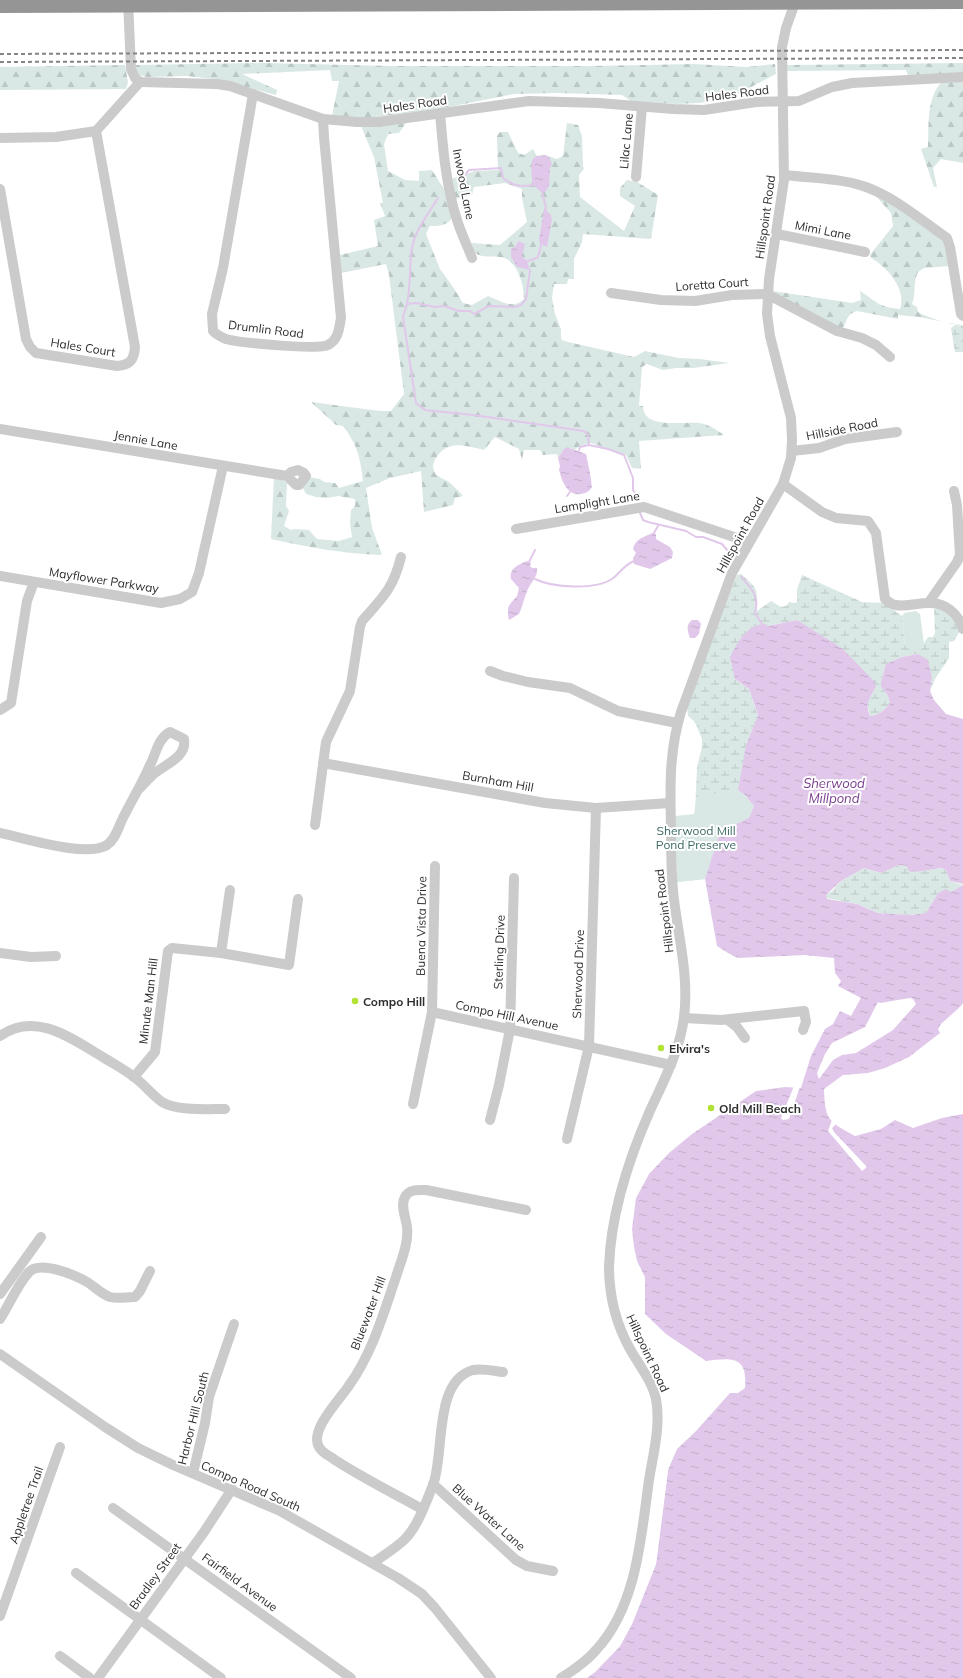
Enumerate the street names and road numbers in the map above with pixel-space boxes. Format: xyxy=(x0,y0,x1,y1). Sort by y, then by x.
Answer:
street label: Hales Road xyxy=(704,82,770,104)
street label: Hales Road xyxy=(382,92,448,116)
street label: Lilac Lane xyxy=(616,113,636,169)
street label: Inwood Lane xyxy=(450,147,478,221)
street label: Hillspoint Road xyxy=(752,174,778,260)
street label: Mimi Lane xyxy=(794,217,852,243)
street label: Loretta Court xyxy=(675,274,749,294)
street label: Drumlin Road xyxy=(227,317,305,341)
street label: Hales Court xyxy=(50,334,116,360)
street label: Hillside Road xyxy=(805,415,879,443)
street label: Jennie Lane xyxy=(113,427,179,453)
street label: Lamplight Lane xyxy=(553,488,641,516)
street label: Hillspoint Road xyxy=(713,494,767,576)
street label: Mayflower Parkway xyxy=(48,564,161,596)
street label: Burnham Hill xyxy=(461,767,535,795)
street label: Hillspoint Road xyxy=(651,868,677,954)
street label: Buena Vista Drive xyxy=(413,876,429,976)
street label: Sterling Drive xyxy=(490,914,508,990)
street label: Sherwood Drive xyxy=(569,929,587,1019)
street label: Minute Man Hill xyxy=(135,957,161,1045)
street label: Compo Hill Avenue xyxy=(454,997,560,1033)
street label: Bluewater Hill xyxy=(347,1274,389,1352)
street label: Hillspoint Road xyxy=(623,1312,673,1394)
street label: Harbor Hill South xyxy=(174,1370,212,1466)
street label: Compo Road South xyxy=(199,1457,303,1515)
street label: Appletree Trail xyxy=(6,1464,46,1546)
street label: Blue Water Lane xyxy=(449,1480,529,1554)
street label: Bradley Street xyxy=(126,1540,184,1612)
street label: Fairfield Avenue xyxy=(199,1550,281,1614)

